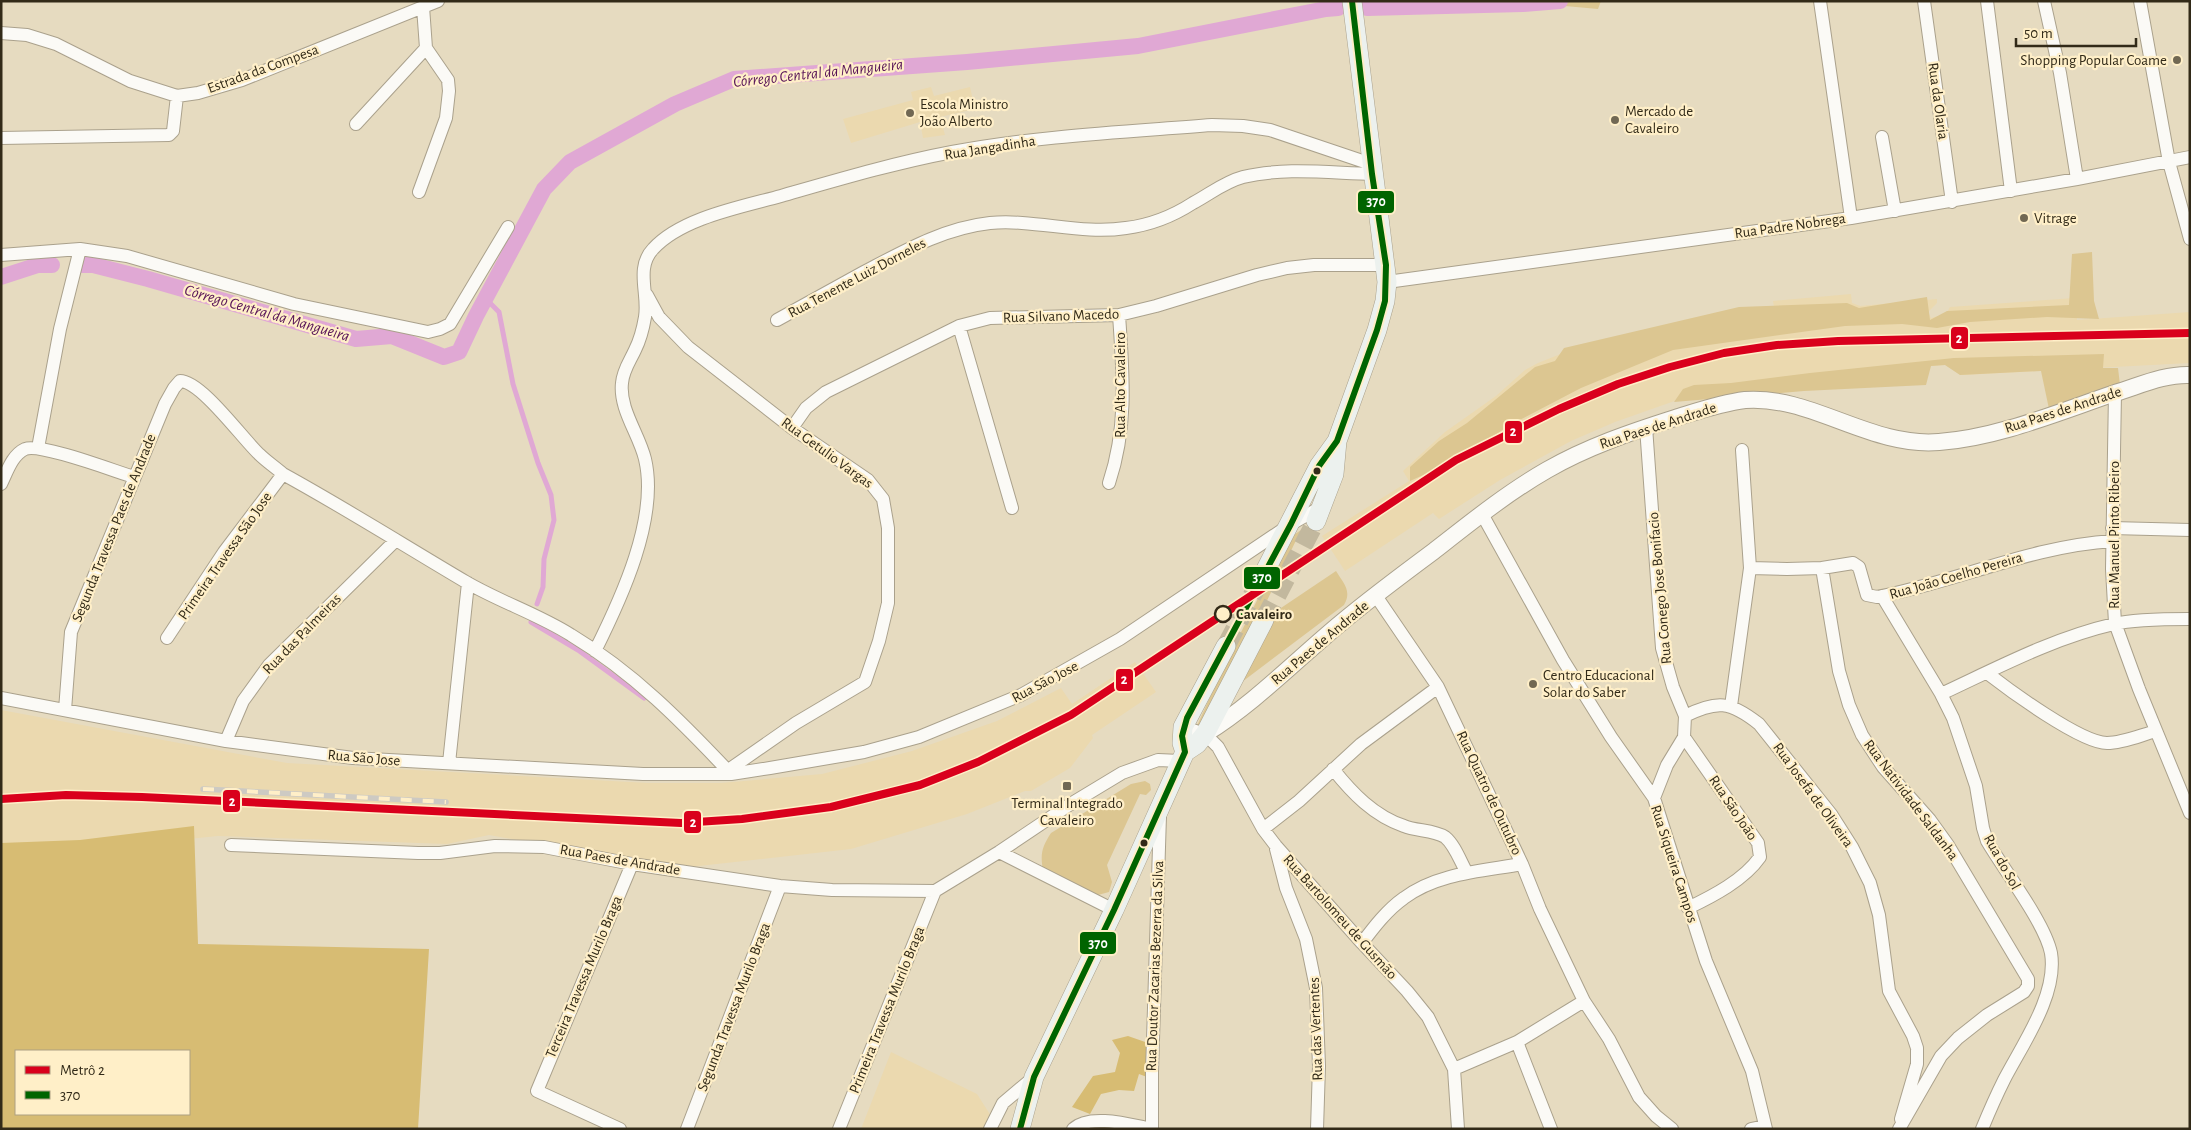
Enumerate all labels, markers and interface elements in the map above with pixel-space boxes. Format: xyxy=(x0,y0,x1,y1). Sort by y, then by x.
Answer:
scale bar xyxy=(2016,15,2136,47)
text: 50 m xyxy=(2024,26,2053,41)
street label: Estrada da Compesa xyxy=(205,42,321,96)
place label: Shopping Popular Coame xyxy=(2020,53,2167,68)
marker: Shopping Popular Coame xyxy=(2171,54,2183,66)
water label: Córrego Central da Mangueira xyxy=(732,56,904,90)
street label: Rua da Olaria xyxy=(1925,61,1951,141)
place label: Escola Ministro João Alberto xyxy=(920,97,1008,129)
place label: Mercado de Cavaleiro xyxy=(1625,104,1693,136)
marker: Escola Ministro João Alberto xyxy=(904,107,916,119)
marker: Mercado de Cavaleiro xyxy=(1609,114,1621,126)
street label: Rua Jangadinha xyxy=(943,133,1037,163)
line badge: 370 xyxy=(1357,190,1395,214)
text: 370 xyxy=(1366,195,1386,209)
street label: Rua Padre Nobrega xyxy=(1734,211,1847,241)
place label: Vitrage xyxy=(2034,211,2077,226)
marker: Vitrage xyxy=(2018,212,2030,224)
street label: Rua Tenente Luiz Dorneles xyxy=(786,235,928,321)
water label: Córrego Central da Mangueira xyxy=(183,282,351,344)
street label: Rua Silvano Macedo xyxy=(1003,306,1119,326)
line badge: 2 xyxy=(1950,326,1969,350)
street label: Rua Alto Cavaleiro xyxy=(1113,332,1128,438)
text: 2 xyxy=(1956,332,1963,346)
street label: Rua Paes de Andrade xyxy=(2003,384,2123,436)
street label: Rua Paes de Andrade xyxy=(1598,400,1718,452)
street label: Rua Getulio Vargas xyxy=(778,415,876,491)
line badge: 2 xyxy=(1504,420,1523,444)
text: 2 xyxy=(1510,425,1517,439)
street label: Segunda Travessa Paes de Andrade xyxy=(69,432,159,624)
street label: Rua Manuel Pinto Ribeiro xyxy=(2107,461,2122,609)
unlabelled marker xyxy=(1312,466,1322,476)
street label: Primeira Travessa São Jose xyxy=(175,489,275,622)
street label: Rua Conego Jose Bonifacio xyxy=(1646,511,1674,665)
street label: Rua João Coelho Pereira xyxy=(1888,550,2024,602)
line badge: 370 xyxy=(1243,566,1281,590)
text: 370 xyxy=(1252,571,1272,585)
street label: Rua das Palmeiras xyxy=(260,591,344,677)
street label: Rua Paes de Andrade xyxy=(1269,598,1372,688)
marker: Cavaleiro xyxy=(1214,605,1232,623)
place label: Cavaleiro xyxy=(1236,607,1292,622)
street label: Rua São Jose xyxy=(1009,658,1081,706)
line badge: 2 xyxy=(1115,668,1134,692)
place label: Centro Educacional Solar do Saber xyxy=(1543,668,1654,700)
text: 2 xyxy=(1121,673,1128,687)
marker: Centro Educacional Solar do Saber xyxy=(1527,678,1539,690)
street label: Rua Quatro de Outubro xyxy=(1454,729,1524,857)
street label: Rua Natividade Saldanha xyxy=(1861,737,1961,863)
street label: Rua Josefa de Oliveira xyxy=(1770,740,1856,850)
street label: Rua São Jose xyxy=(327,747,401,769)
street label: Rua São João xyxy=(1706,773,1760,843)
marker: Terminal Integrado Cavaleiro xyxy=(1061,780,1073,792)
line badge: 2 xyxy=(222,789,241,813)
text: 2 xyxy=(229,795,236,809)
place label: Terminal Integrado Cavaleiro xyxy=(1011,796,1123,828)
street label: Rua Siqueira Campos xyxy=(1648,803,1700,925)
line badge: 2 xyxy=(683,810,702,834)
text: 2 xyxy=(690,816,697,830)
street label: Rua do Sol xyxy=(1981,832,2023,892)
unlabelled marker xyxy=(1139,838,1149,848)
street label: Rua Paes de Andrade xyxy=(559,842,681,878)
street label: Rua Bartolomeu de Gusmão xyxy=(1280,852,1400,982)
street label: Rua Doutor Zacarias Bezerra da Silva xyxy=(1144,860,1166,1072)
street label: Terceira Travessa Murilo Braga xyxy=(543,894,625,1060)
street label: Segunda Travessa Murilo Braga xyxy=(695,921,773,1093)
street label: Primeira Travessa Murilo Braga xyxy=(847,924,927,1096)
line badge: 370 xyxy=(1079,931,1117,955)
text: 370 xyxy=(1088,937,1108,951)
street label: Rua das Vertentes xyxy=(1307,977,1325,1081)
legend xyxy=(15,1050,190,1115)
text: Metrô 2 xyxy=(60,1063,105,1078)
text: 370 xyxy=(60,1088,80,1103)

